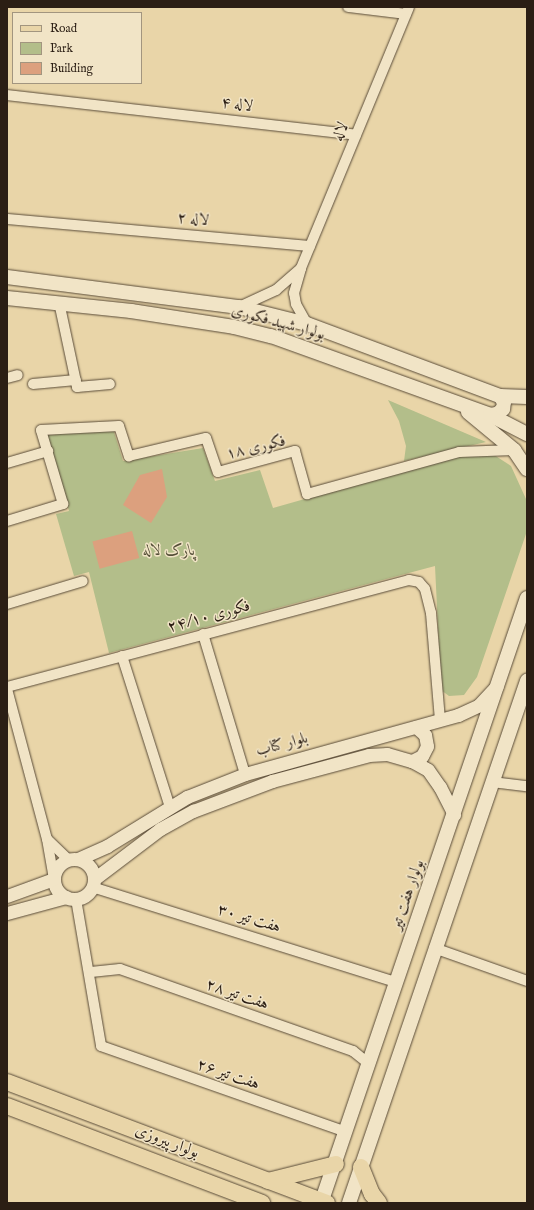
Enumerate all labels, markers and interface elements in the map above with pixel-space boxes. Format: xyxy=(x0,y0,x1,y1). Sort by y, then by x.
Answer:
legend xyxy=(12,12,142,84)
text: Road xyxy=(50,21,77,36)
text: Park xyxy=(50,41,73,56)
text: Building xyxy=(50,61,93,76)
street label: لاله ۴ xyxy=(220,94,254,116)
street label: لاله xyxy=(329,120,353,144)
street label: لاله ۲ xyxy=(176,209,210,231)
street label: بولوار شهید فکوری xyxy=(229,301,327,345)
street label: فکوری ١٨ xyxy=(224,432,288,464)
park label: پارک لاله xyxy=(143,541,195,561)
street label: فکوری ۲۴/۱۰ xyxy=(166,597,252,637)
street label: بلوار کتاب xyxy=(254,729,310,761)
street label: بولوار هفت تیر xyxy=(387,857,429,933)
street label: هفت تیر ۳۰ xyxy=(215,900,283,938)
street label: هفت تیر ۲۸ xyxy=(203,975,271,1015)
street label: هفت تیر ۲۶ xyxy=(194,1055,262,1095)
street label: بولوار پیروزی xyxy=(132,1121,202,1163)

